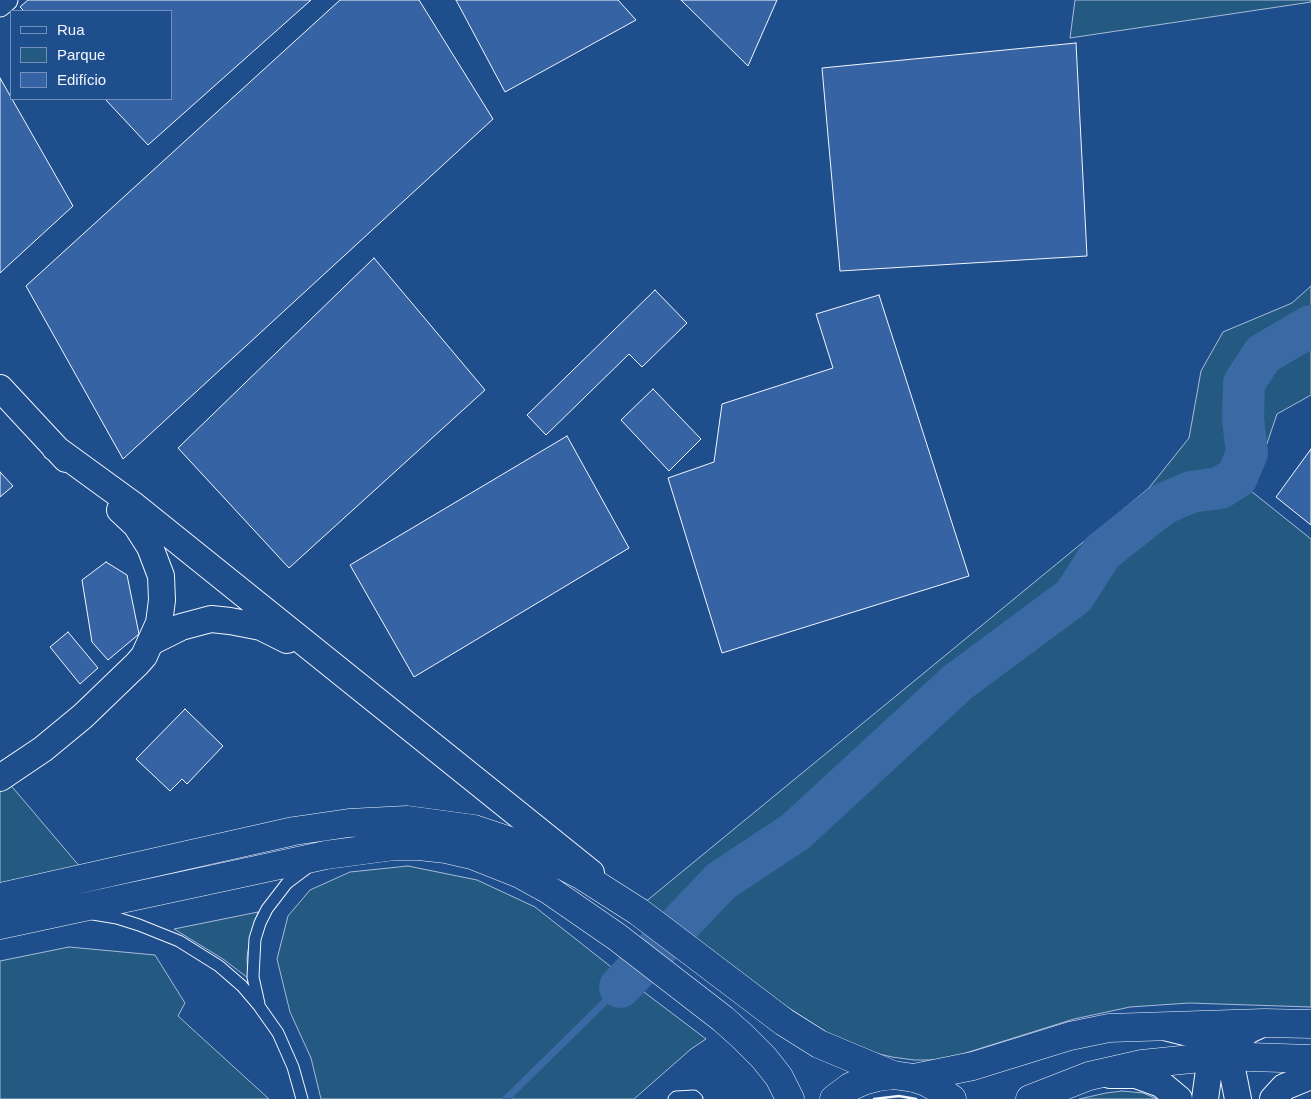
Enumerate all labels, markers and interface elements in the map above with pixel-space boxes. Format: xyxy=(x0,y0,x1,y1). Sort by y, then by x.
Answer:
legend xyxy=(10,10,172,100)
text: Rua xyxy=(57,21,85,38)
text: Parque xyxy=(57,46,105,63)
text: Edifício xyxy=(57,71,106,88)

